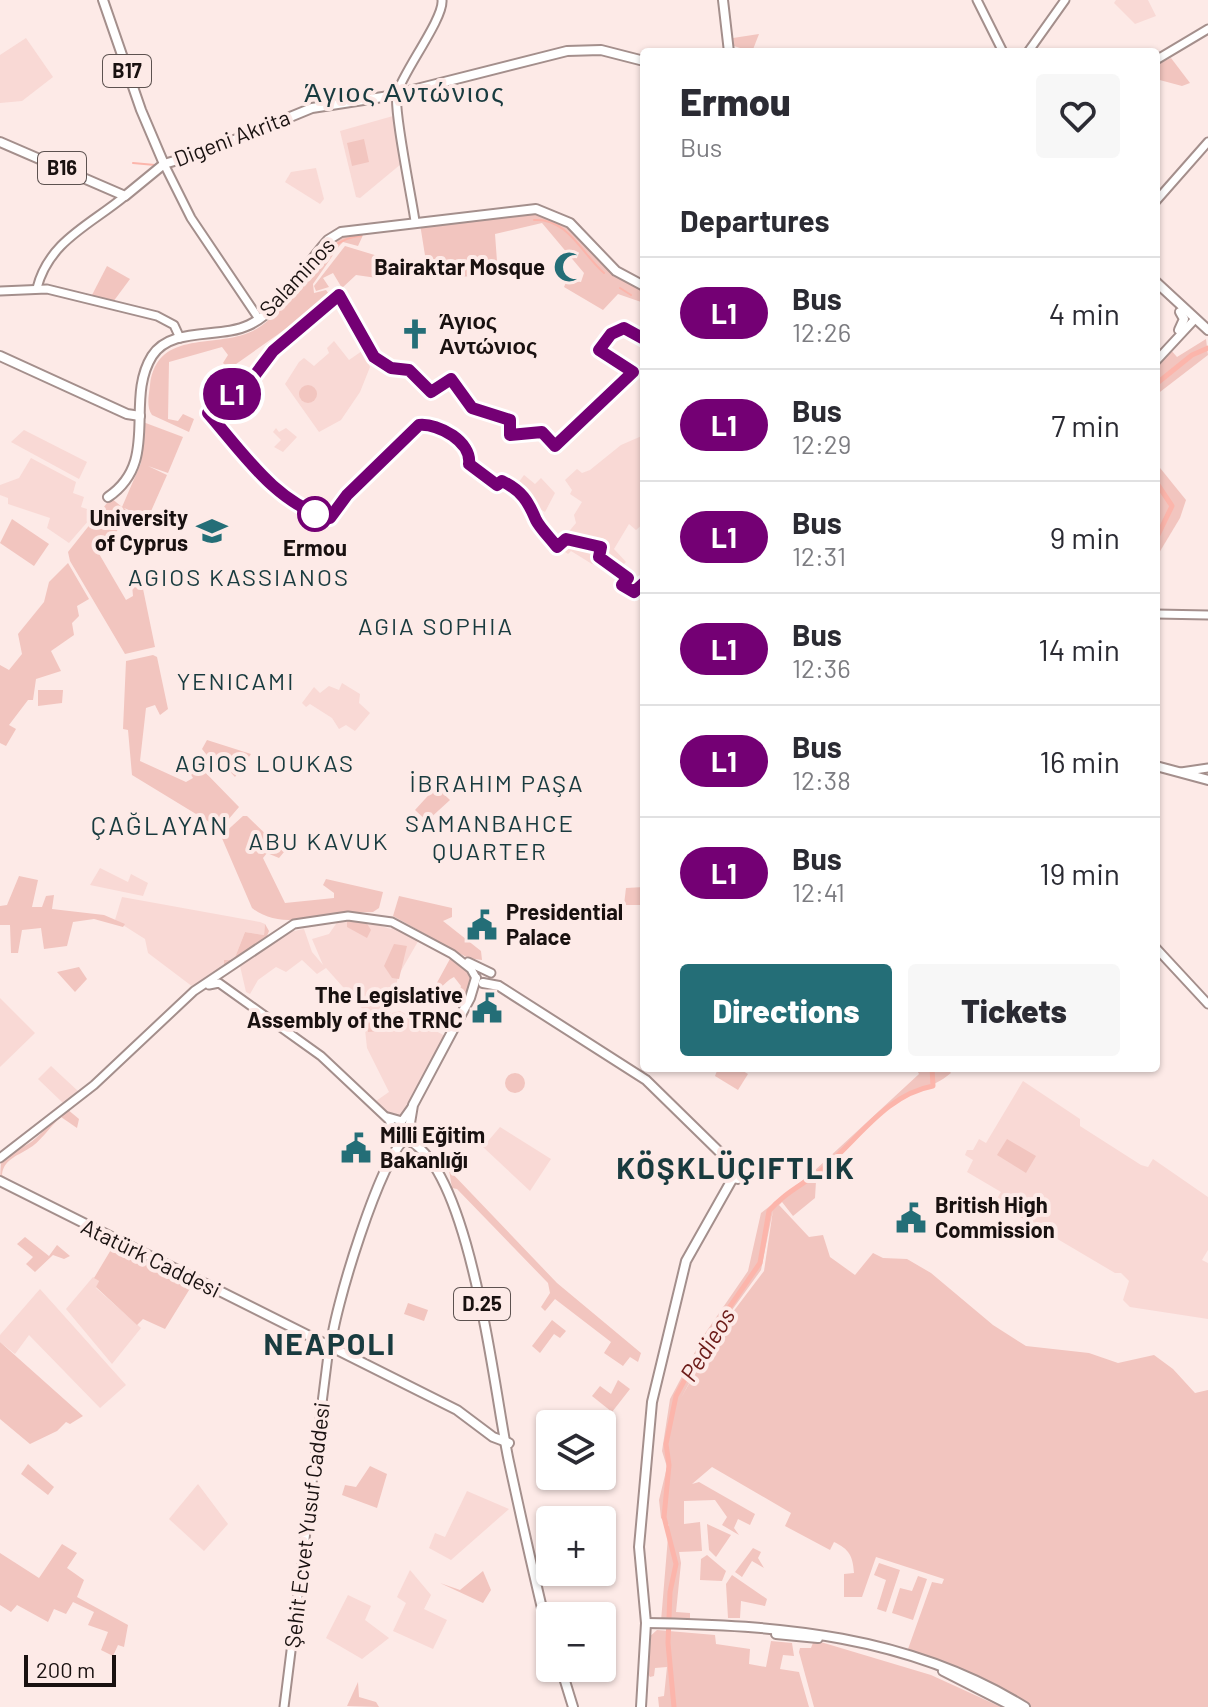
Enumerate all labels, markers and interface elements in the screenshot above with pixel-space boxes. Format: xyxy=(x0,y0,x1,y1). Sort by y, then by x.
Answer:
road number: B17 xyxy=(103,55,151,87)
button: heart xyxy=(1036,74,1120,158)
district label: Άγιος Αντώνιος xyxy=(304,76,506,107)
text: Ermou xyxy=(680,78,791,124)
street label: Digeni Akrita xyxy=(170,103,293,171)
text: Bus xyxy=(680,131,722,162)
road number: B16 xyxy=(38,152,86,184)
text: Departures xyxy=(680,202,830,238)
street label: Salaminos xyxy=(253,231,339,321)
mosque icon: Bairaktar Mosque xyxy=(552,250,586,284)
place label: Bairaktar Mosque xyxy=(374,253,545,279)
text: Bus xyxy=(792,280,842,316)
text: 4 min xyxy=(1049,295,1120,331)
text: L1 xyxy=(711,296,737,330)
place label: Άγιος Αντώνιος xyxy=(439,307,537,359)
text: 12:26 xyxy=(792,316,851,347)
church icon: Άγιος Αντώνιος xyxy=(398,317,432,351)
line badge: L1 xyxy=(196,368,268,420)
text: L1 xyxy=(219,377,245,411)
text: Bus xyxy=(792,392,842,428)
text: 7 min xyxy=(1051,407,1120,443)
text: L1 xyxy=(711,408,737,442)
text: 12:29 xyxy=(792,428,851,459)
marker: Ermou xyxy=(298,497,332,531)
place label: University of Cyprus xyxy=(89,504,188,555)
text: Bus xyxy=(792,504,842,540)
school or university icon: University of Cyprus xyxy=(195,514,229,548)
text: 9 min xyxy=(1050,519,1120,555)
text: L1 xyxy=(711,520,737,554)
place label: Ermou xyxy=(283,534,347,560)
text: 12:31 xyxy=(792,540,846,571)
district label: AGIOS KASSIANOS xyxy=(128,562,350,591)
district label: AGIA SOPHIA xyxy=(358,611,514,640)
text: Bus xyxy=(792,616,842,652)
text: 14 min xyxy=(1038,631,1120,667)
text: L1 xyxy=(711,632,737,666)
text: 12:36 xyxy=(792,652,851,683)
district label: YENICAMI xyxy=(177,666,295,695)
text: Bus xyxy=(792,728,842,764)
text: 16 min xyxy=(1039,743,1120,779)
text: L1 xyxy=(711,744,737,778)
district label: AGIOS LOUKAS xyxy=(175,748,355,777)
text: 12:38 xyxy=(792,764,851,795)
district label: İBRAHIM PAŞA xyxy=(409,768,585,797)
district label: SAMANBAHCE QUARTER xyxy=(405,808,575,865)
district label: ÇAĞLAYAN xyxy=(91,809,229,840)
district label: ABU KAVUK xyxy=(248,826,390,855)
text: Bus xyxy=(792,840,842,876)
text: 19 min xyxy=(1039,855,1120,891)
text: L1 xyxy=(711,856,737,890)
text: 12:41 xyxy=(792,876,845,907)
place label: Presidential Palace xyxy=(506,898,623,949)
public building icon: Presidential Palace xyxy=(465,908,499,942)
button: Directions xyxy=(680,964,892,1056)
button: Tickets xyxy=(908,964,1120,1056)
place label: The Legislative Assembly of the TRNC xyxy=(247,981,463,1032)
public building icon: The Legislative Assembly of the TRNC xyxy=(470,991,504,1025)
place label: Milli Eğitim Bakanlığı xyxy=(380,1121,485,1172)
public building icon: Milli Eğitim Bakanlığı xyxy=(339,1131,373,1165)
district label: KÖŞKLÜÇIFTLIK xyxy=(616,1149,856,1185)
place label: British High Commission xyxy=(935,1191,1055,1242)
public building icon: British High Commission xyxy=(894,1201,928,1235)
street label: Atatürk Caddesi xyxy=(78,1212,225,1302)
road number: D.25 xyxy=(454,1288,510,1320)
water label: Pedieos xyxy=(673,1302,740,1386)
district label: NEAPOLI xyxy=(263,1325,397,1361)
street label: Şehit Ecvet Yusuf Caddesi xyxy=(278,1400,334,1649)
map controls xyxy=(536,1410,616,1682)
button: layers xyxy=(536,1410,616,1490)
button: + xyxy=(536,1506,616,1586)
button: − xyxy=(536,1602,616,1682)
scale bar xyxy=(24,1651,116,1687)
text: 200 m xyxy=(36,1656,95,1682)

